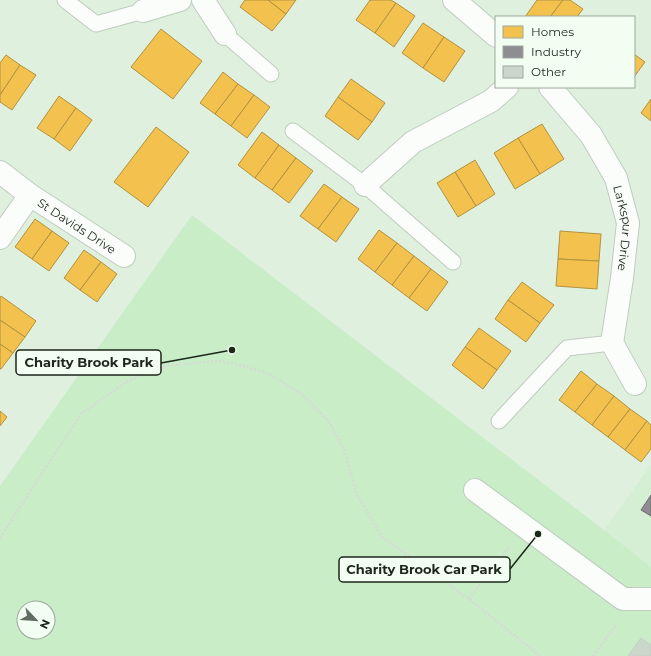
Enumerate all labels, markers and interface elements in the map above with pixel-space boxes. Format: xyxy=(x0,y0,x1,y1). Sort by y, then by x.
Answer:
legend xyxy=(495,16,635,88)
text: Homes xyxy=(531,24,574,39)
text: Industry xyxy=(531,44,581,59)
text: Other xyxy=(531,64,566,79)
street label: Larkspur Drive xyxy=(611,183,635,272)
street label: St Davids Drive xyxy=(35,195,119,257)
callout: Charity Brook Park xyxy=(16,350,161,375)
text: Charity Brook Park xyxy=(25,354,154,370)
callout: Charity Brook Car Park xyxy=(339,557,510,582)
text: Charity Brook Car Park xyxy=(346,561,502,577)
north arrow xyxy=(16,600,56,640)
text: N xyxy=(37,617,53,631)

